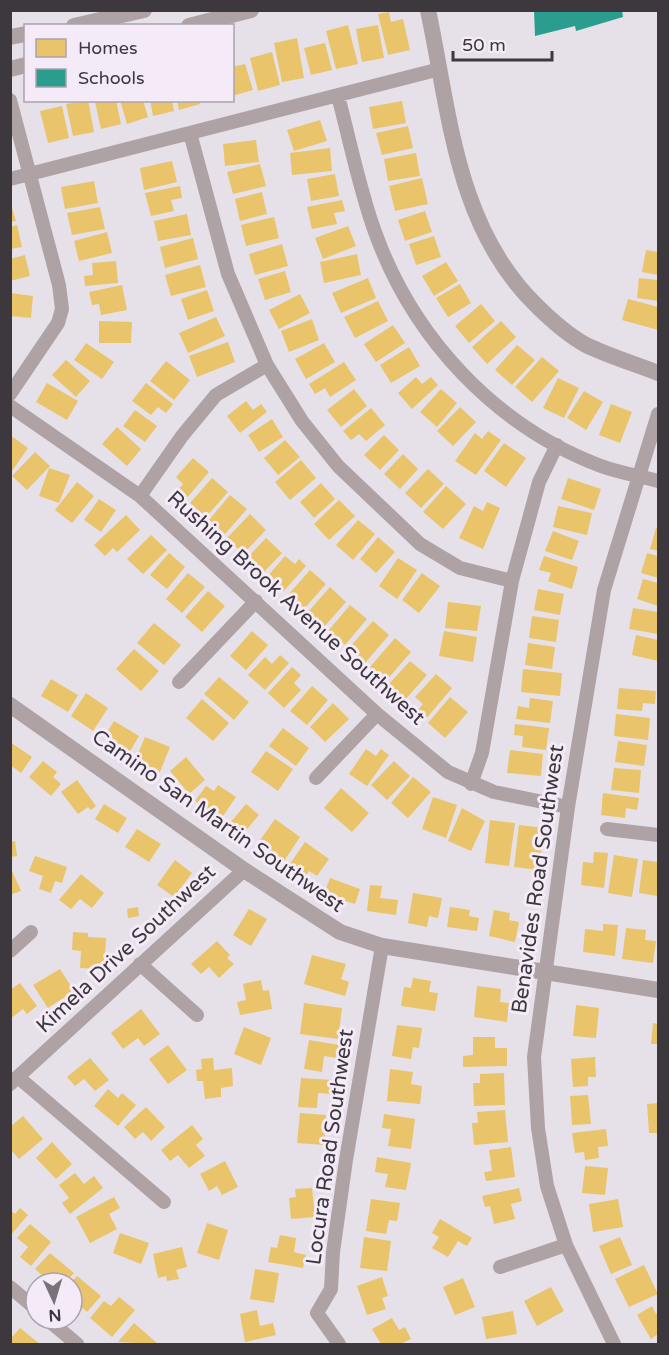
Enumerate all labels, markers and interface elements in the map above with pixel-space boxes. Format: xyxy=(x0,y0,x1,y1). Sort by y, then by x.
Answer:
legend xyxy=(24,24,234,102)
scale bar xyxy=(453,24,552,62)
text: 50 m xyxy=(462,34,506,56)
text: Homes xyxy=(78,37,138,59)
text: Schools xyxy=(78,67,145,89)
street label: Rushing Brook Avenue Southwest xyxy=(162,486,430,730)
street label: Camino San Martin Southwest xyxy=(87,724,349,918)
street label: Benavides Road Southwest xyxy=(507,743,569,1015)
street label: Kimela Drive Southwest xyxy=(31,860,221,1038)
street label: Locura Road Southwest xyxy=(301,1027,359,1267)
north arrow xyxy=(24,1271,84,1331)
text: N xyxy=(48,1305,62,1325)

